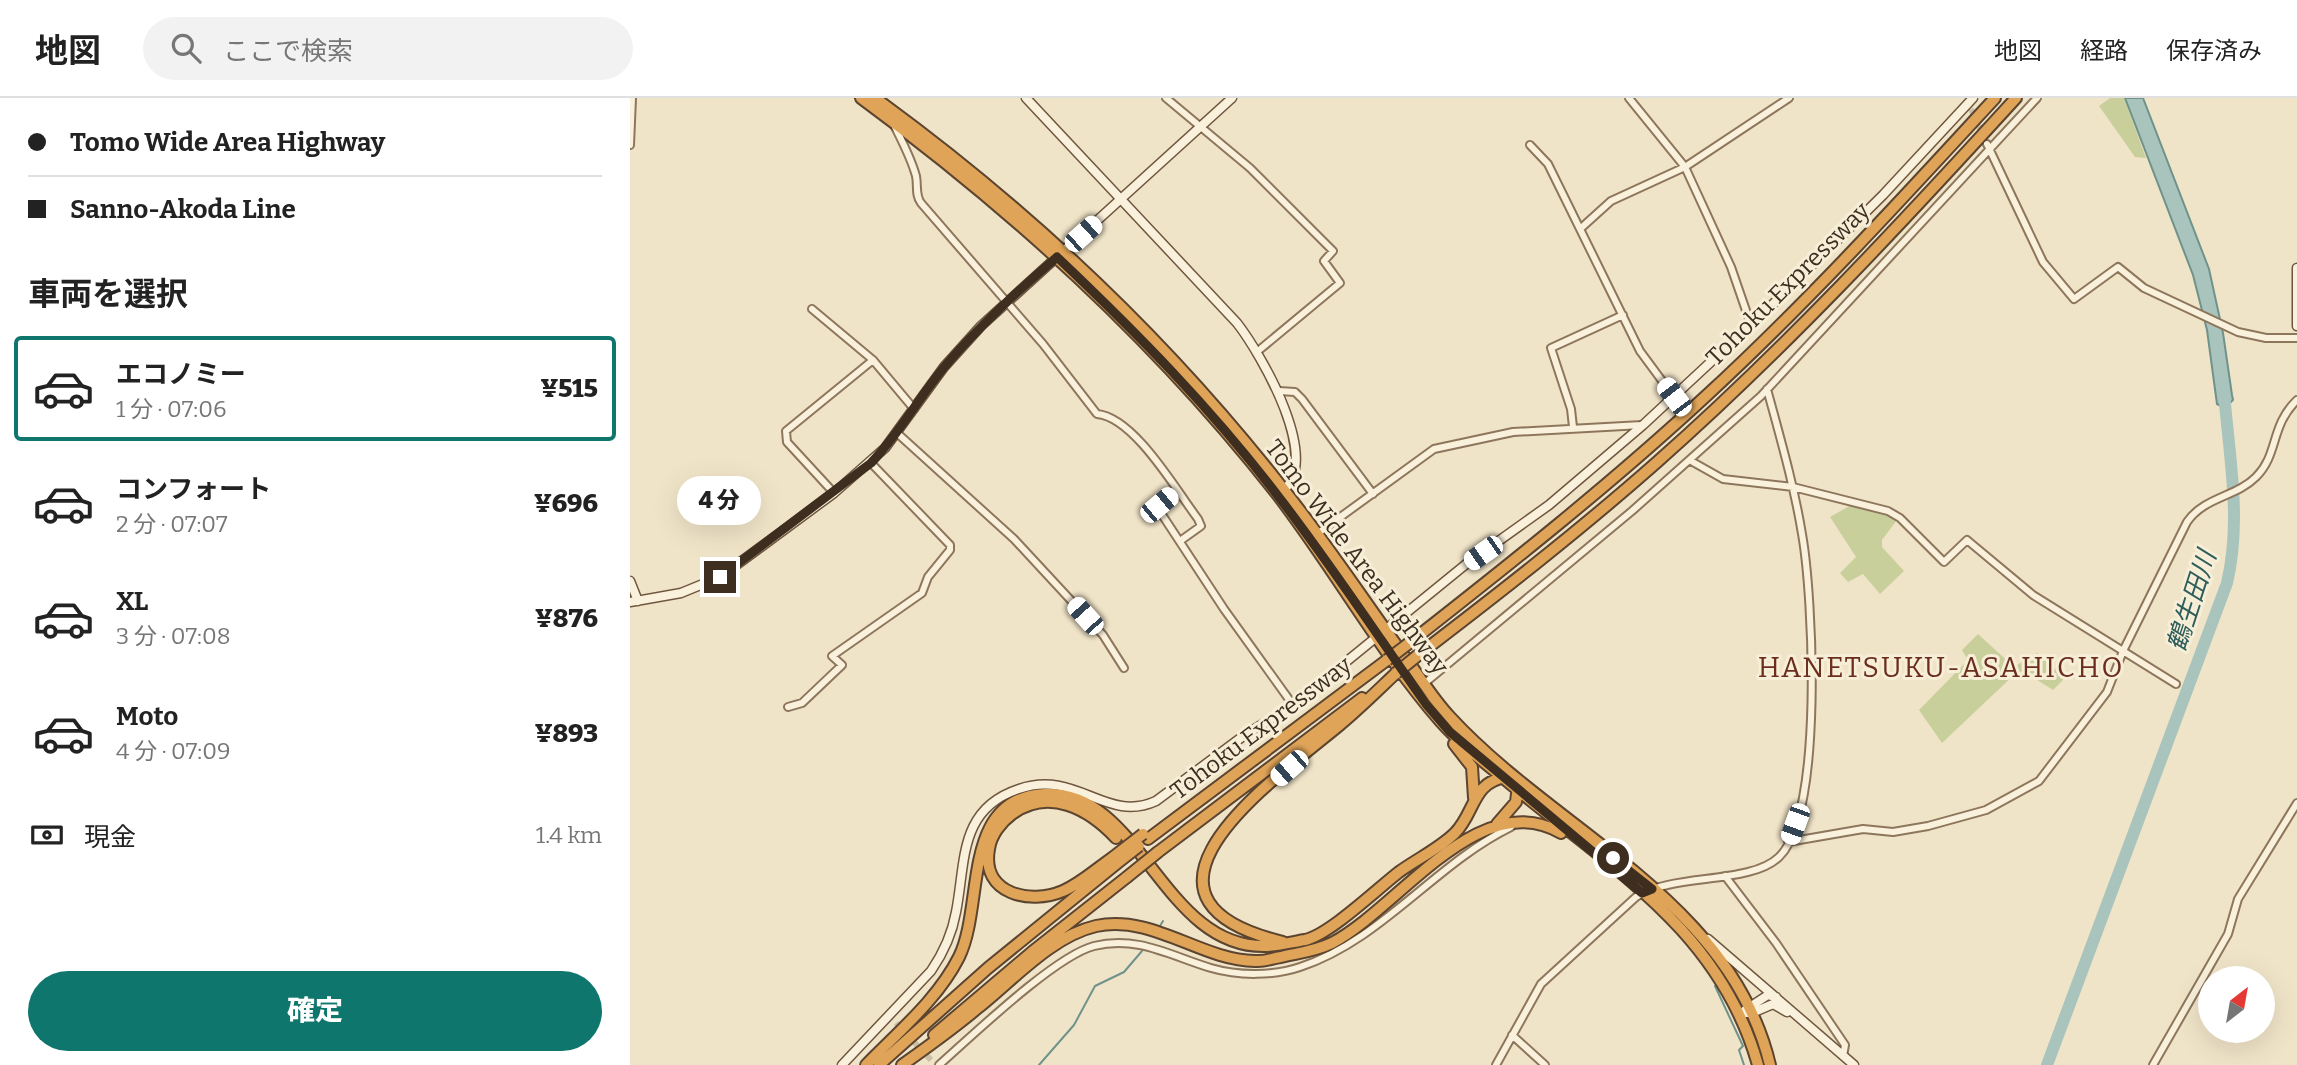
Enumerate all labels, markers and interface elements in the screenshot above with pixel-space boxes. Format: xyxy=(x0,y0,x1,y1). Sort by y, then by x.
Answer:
search box xyxy=(143,17,633,80)
icon: search xyxy=(167,29,205,67)
text: 地図 xyxy=(35,31,101,71)
text: ここで検索 xyxy=(223,36,353,67)
text: 地図 xyxy=(1994,37,2042,65)
text: 経路 xyxy=(2080,37,2128,65)
text: 保存済み xyxy=(2166,37,2262,65)
text: Tomo Wide Area Highway xyxy=(70,127,385,158)
text: Sanno-Akoda Line xyxy=(70,194,296,225)
street label: Tohoku Expressway xyxy=(1701,196,1876,371)
car xyxy=(1061,212,1106,256)
text: 車両を選択 xyxy=(28,275,188,313)
icon: car xyxy=(32,357,95,420)
text: エコノミー xyxy=(116,359,246,390)
text: ¥515 xyxy=(541,373,598,404)
car xyxy=(1653,374,1696,420)
text: 1 分 · 07:06 xyxy=(116,395,226,423)
street label: Tomo Wide Area Highway xyxy=(1260,434,1454,680)
icon: car xyxy=(32,472,95,535)
text: コンフォート xyxy=(116,474,271,505)
callout: 4 分 xyxy=(678,476,762,524)
car xyxy=(1137,483,1182,527)
text: 4 分 xyxy=(698,486,740,514)
text: ¥696 xyxy=(534,488,598,519)
text: 2 分 · 07:07 xyxy=(116,510,228,538)
car xyxy=(1460,532,1507,574)
water label: 鶴生田川 xyxy=(2161,544,2224,655)
route end xyxy=(704,561,736,593)
text: XL xyxy=(116,586,148,617)
icon: car xyxy=(32,587,95,650)
car xyxy=(1064,593,1107,639)
text: ¥876 xyxy=(535,603,598,634)
text: 3 分 · 07:08 xyxy=(116,622,230,650)
street label: Tohoku Expressway xyxy=(1165,651,1357,805)
district label: HANETSUKU-ASAHICHO xyxy=(1758,651,2124,684)
text: Moto xyxy=(116,701,178,732)
icon: car xyxy=(32,702,95,765)
text: ¥893 xyxy=(535,718,598,749)
text: 4 分 · 07:09 xyxy=(116,737,230,765)
car xyxy=(1267,746,1312,790)
car xyxy=(1778,801,1813,847)
icon: cash xyxy=(28,816,66,854)
text: 1.4 km xyxy=(536,821,602,849)
text: 現金 xyxy=(84,822,136,853)
route start xyxy=(1597,842,1629,874)
north arrow xyxy=(2198,966,2275,1043)
map controls xyxy=(2198,966,2275,1043)
button: 確定 xyxy=(28,971,602,1051)

